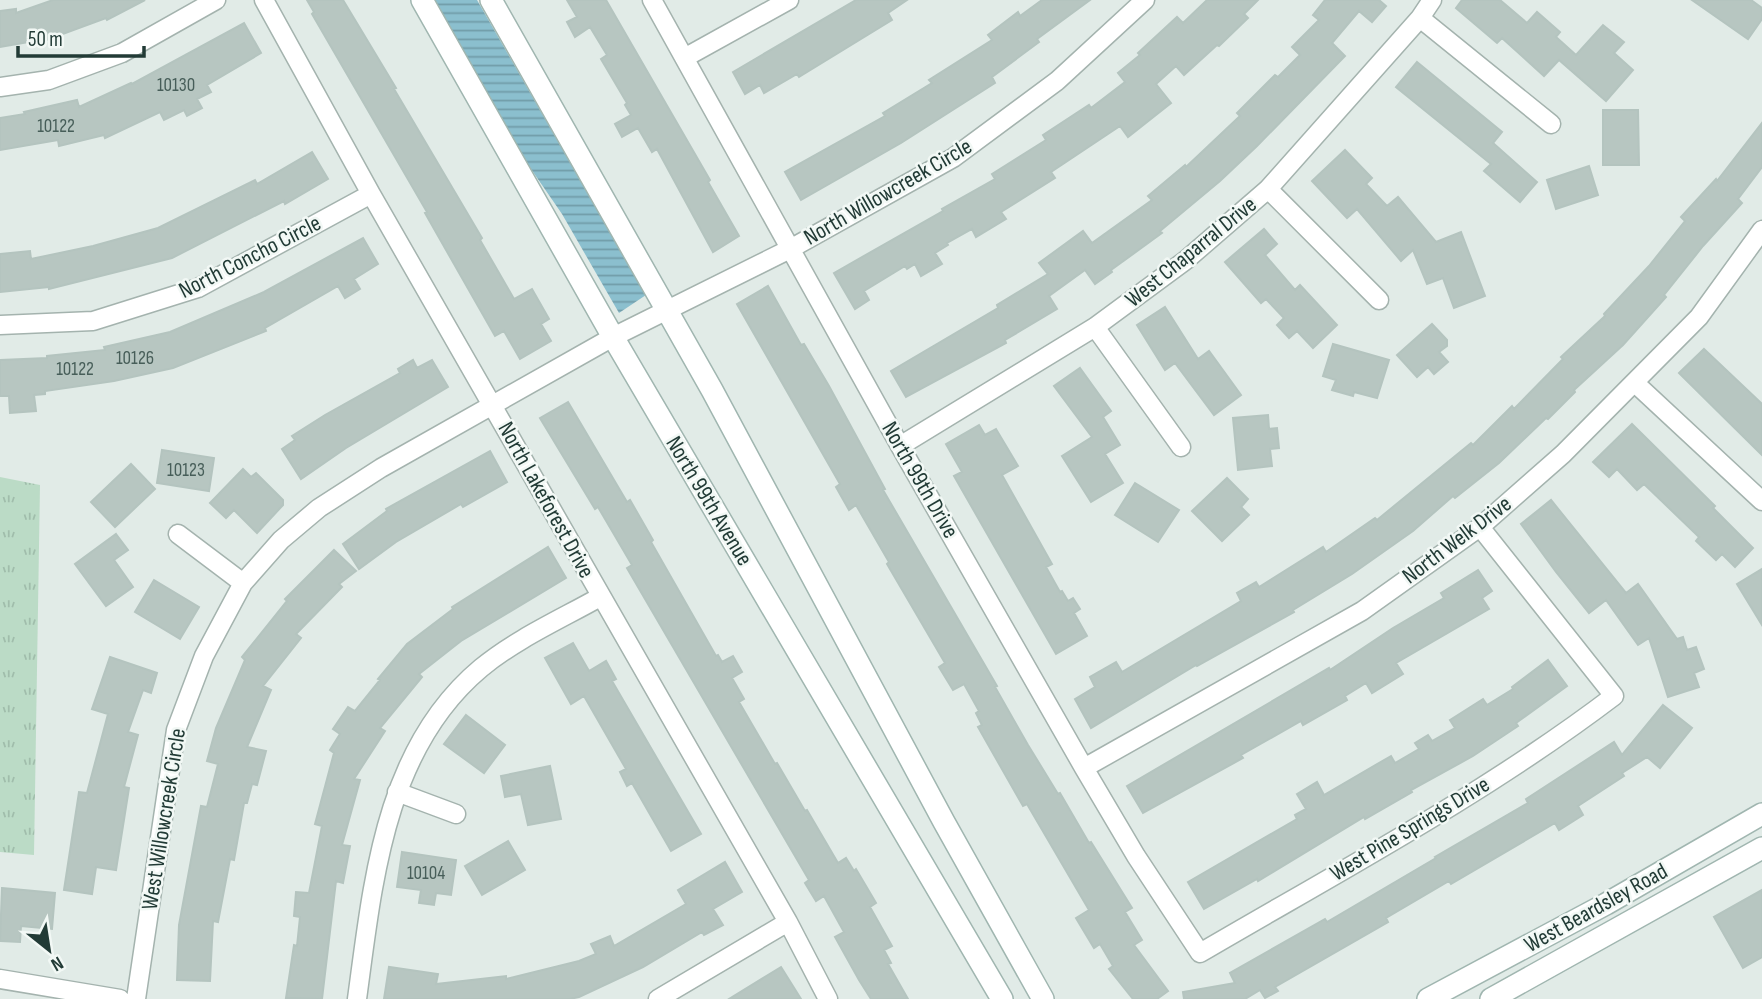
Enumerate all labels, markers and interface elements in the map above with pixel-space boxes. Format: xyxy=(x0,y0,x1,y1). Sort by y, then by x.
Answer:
scale bar xyxy=(18,14,144,58)
text: 50 m xyxy=(28,27,63,52)
house number: 10130 xyxy=(157,74,195,97)
house number: 10122 xyxy=(37,115,75,138)
street label: North Willowcreek Circle xyxy=(799,133,977,251)
street label: West Chaparral Drive xyxy=(1120,191,1262,313)
street label: North Concho Circle xyxy=(174,209,326,305)
house number: 10126 xyxy=(116,347,154,370)
house number: 10122 xyxy=(56,358,94,381)
street label: North Lakeforest Drive xyxy=(492,417,600,583)
street label: North 99th Drive xyxy=(875,417,965,543)
street label: North 99th Avenue xyxy=(659,431,759,571)
house number: 10123 xyxy=(167,459,205,482)
street label: North Welk Drive xyxy=(1397,490,1517,590)
street label: West Willowcreek Circle xyxy=(136,726,192,912)
street label: West Pine Springs Drive xyxy=(1325,770,1495,888)
street label: West Beardsley Road xyxy=(1520,857,1672,959)
house number: 10104 xyxy=(407,862,445,885)
north arrow xyxy=(14,915,84,985)
text: N xyxy=(47,951,67,976)

